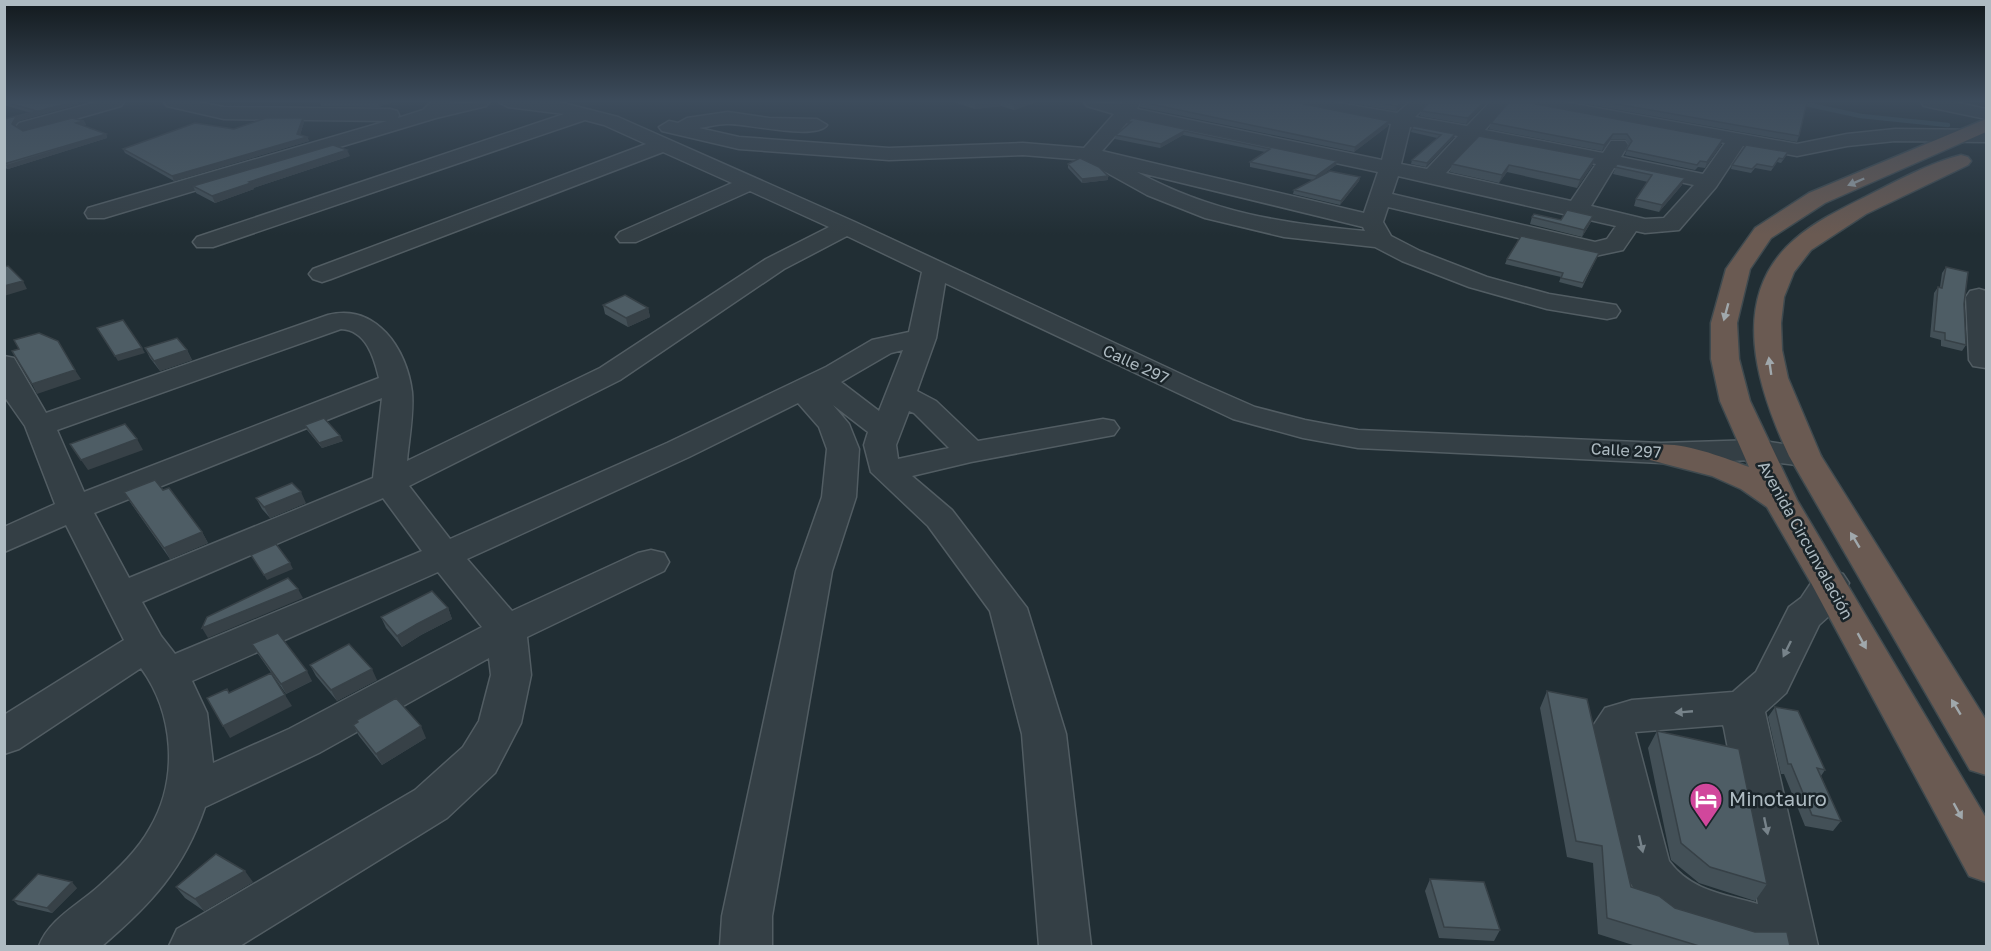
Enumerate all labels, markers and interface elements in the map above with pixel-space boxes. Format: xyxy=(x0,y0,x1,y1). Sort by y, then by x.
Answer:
one-way arrow xyxy=(1846,177,1864,187)
one-way arrow xyxy=(1721,303,1731,321)
street label: Calle 297 xyxy=(1100,340,1172,388)
one-way arrow xyxy=(1765,356,1774,375)
street label: Calle 297 xyxy=(1590,438,1662,462)
street label: Avenida Circunvalación xyxy=(1754,457,1858,623)
one-way arrow xyxy=(1850,531,1860,548)
one-way arrow xyxy=(1857,633,1867,650)
one-way arrow xyxy=(1782,641,1792,658)
one-way arrow xyxy=(1951,699,1962,715)
one-way arrow xyxy=(1675,707,1694,717)
hotel icon: Minotauro xyxy=(1688,781,1724,828)
place label: Minotauro xyxy=(1729,786,1827,810)
one-way arrow xyxy=(1953,803,1963,820)
one-way arrow xyxy=(1761,816,1771,835)
one-way arrow xyxy=(1636,835,1646,853)

